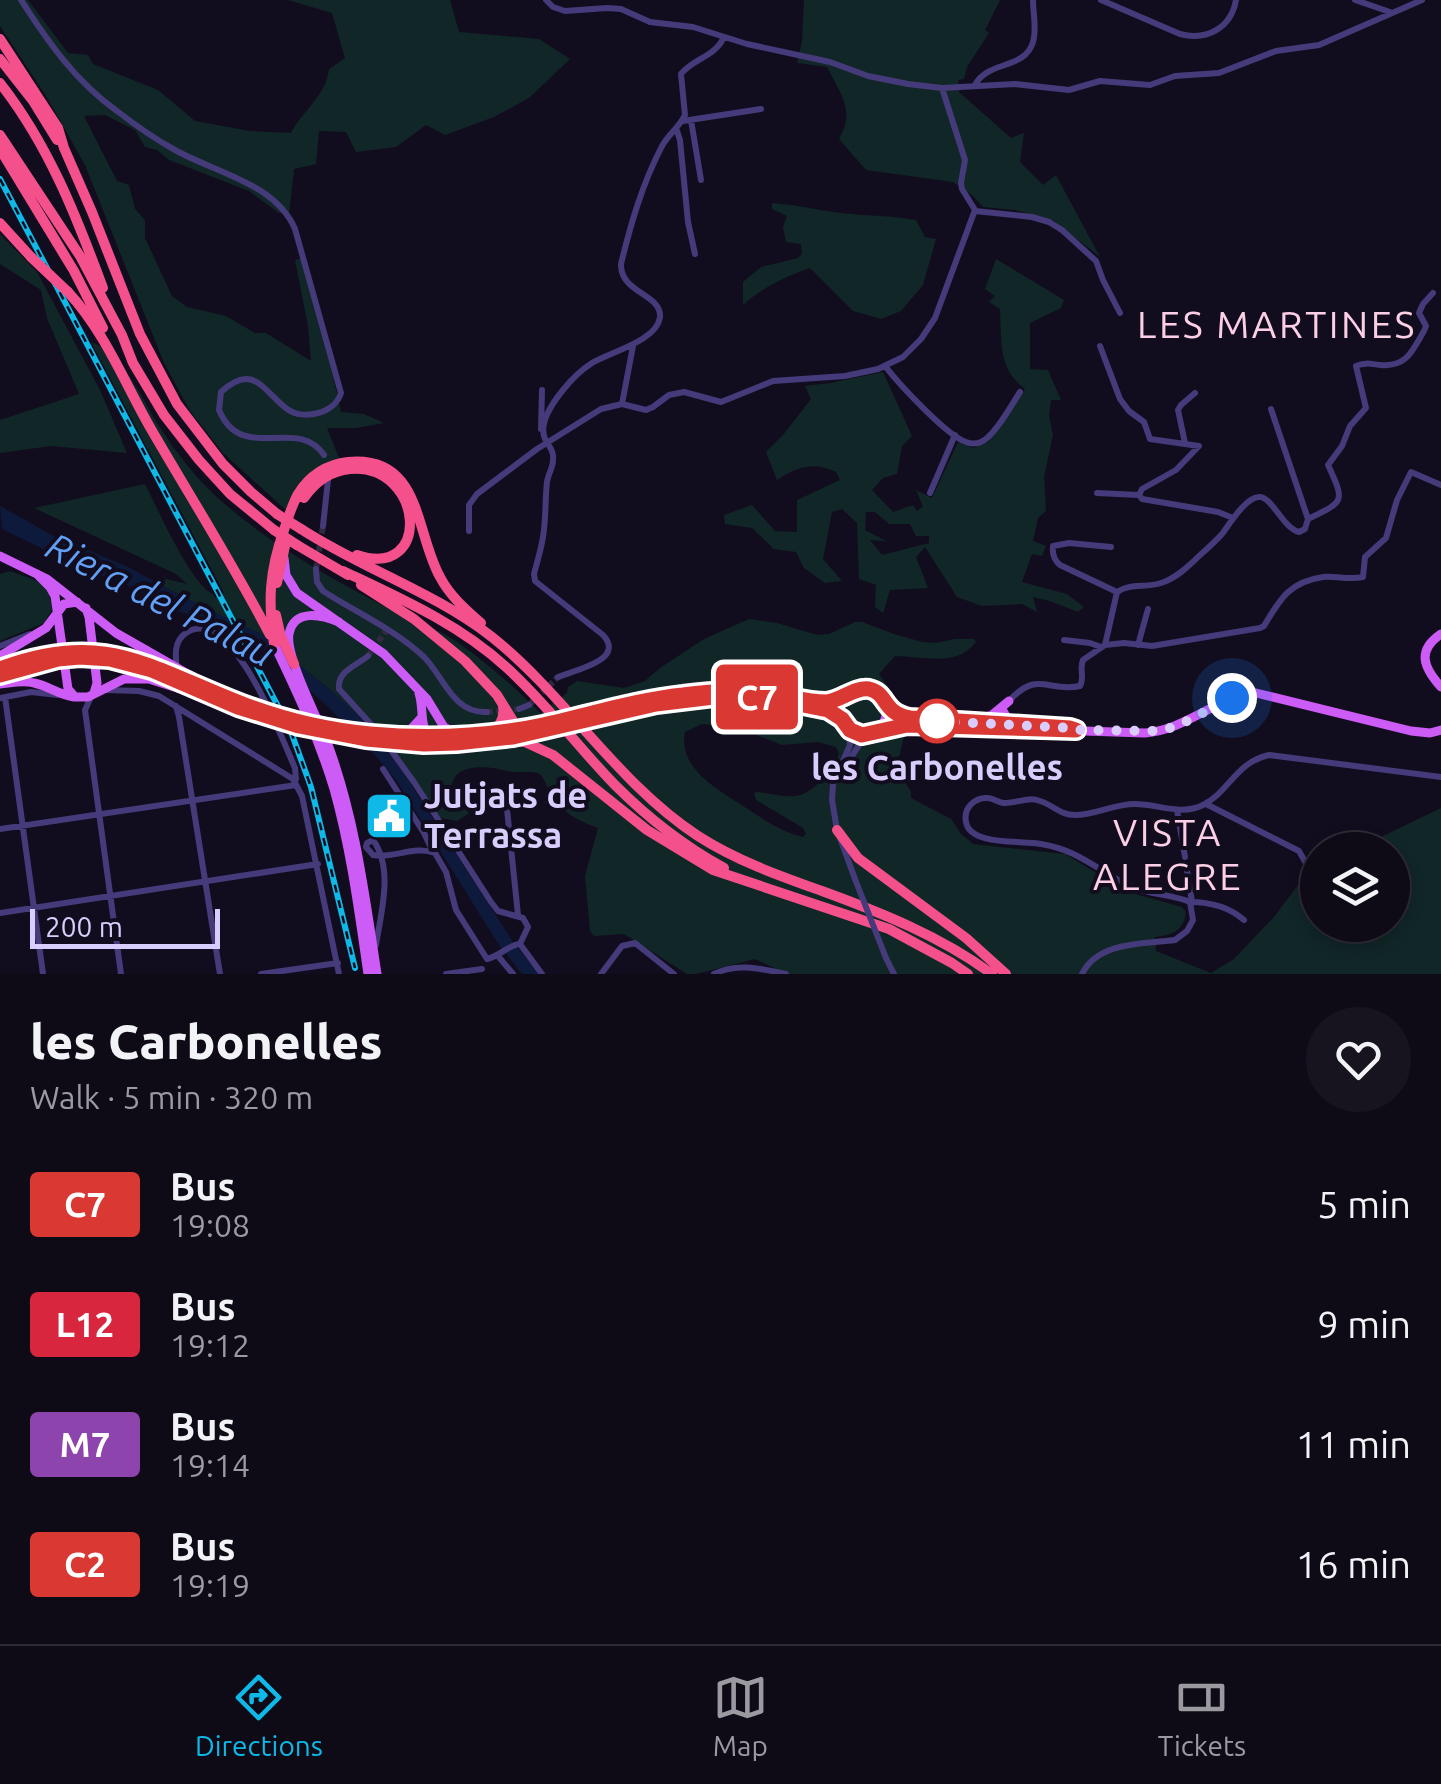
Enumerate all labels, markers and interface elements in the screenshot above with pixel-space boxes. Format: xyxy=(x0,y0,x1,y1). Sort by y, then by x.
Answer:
district label: LES MARTINES xyxy=(1137,303,1417,345)
water label: Riera del Palau xyxy=(40,524,281,674)
line badge: C7 xyxy=(712,664,802,730)
your location xyxy=(1207,673,1257,723)
text: C7 xyxy=(736,677,778,717)
marker: les Carbonelles xyxy=(916,700,958,742)
place label: les Carbonelles xyxy=(811,747,1063,787)
place label: Jutjats de Terrassa xyxy=(424,775,588,855)
public building icon: Jutjats de Terrassa xyxy=(363,790,415,842)
district label: VISTA ALEGRE xyxy=(1093,811,1243,897)
map controls xyxy=(1300,832,1410,942)
button: layers xyxy=(1300,832,1410,942)
scale bar xyxy=(30,904,220,948)
text: 200 m xyxy=(45,911,123,942)
button: heart xyxy=(1306,1007,1411,1112)
text: les Carbonelles xyxy=(30,1014,382,1068)
text: Walk · 5 min · 320 m xyxy=(30,1079,313,1115)
text: Bus xyxy=(170,1165,235,1207)
text: 5 min xyxy=(1317,1183,1411,1225)
text: C7 xyxy=(64,1184,106,1224)
text: 19:08 xyxy=(170,1207,250,1243)
text: Bus xyxy=(170,1285,235,1327)
text: 9 min xyxy=(1317,1303,1411,1345)
text: L12 xyxy=(56,1304,114,1344)
text: 19:12 xyxy=(170,1327,250,1363)
text: Bus xyxy=(170,1405,235,1447)
text: 11 min xyxy=(1296,1423,1411,1465)
text: M7 xyxy=(60,1424,110,1464)
text: 19:14 xyxy=(170,1447,250,1483)
text: Bus xyxy=(170,1525,235,1567)
text: 16 min xyxy=(1296,1543,1411,1585)
text: C2 xyxy=(64,1544,106,1584)
text: 19:19 xyxy=(170,1567,250,1603)
tab: Directions xyxy=(195,1670,323,1761)
tab: Map xyxy=(713,1670,768,1761)
tab: Tickets xyxy=(1158,1670,1246,1761)

